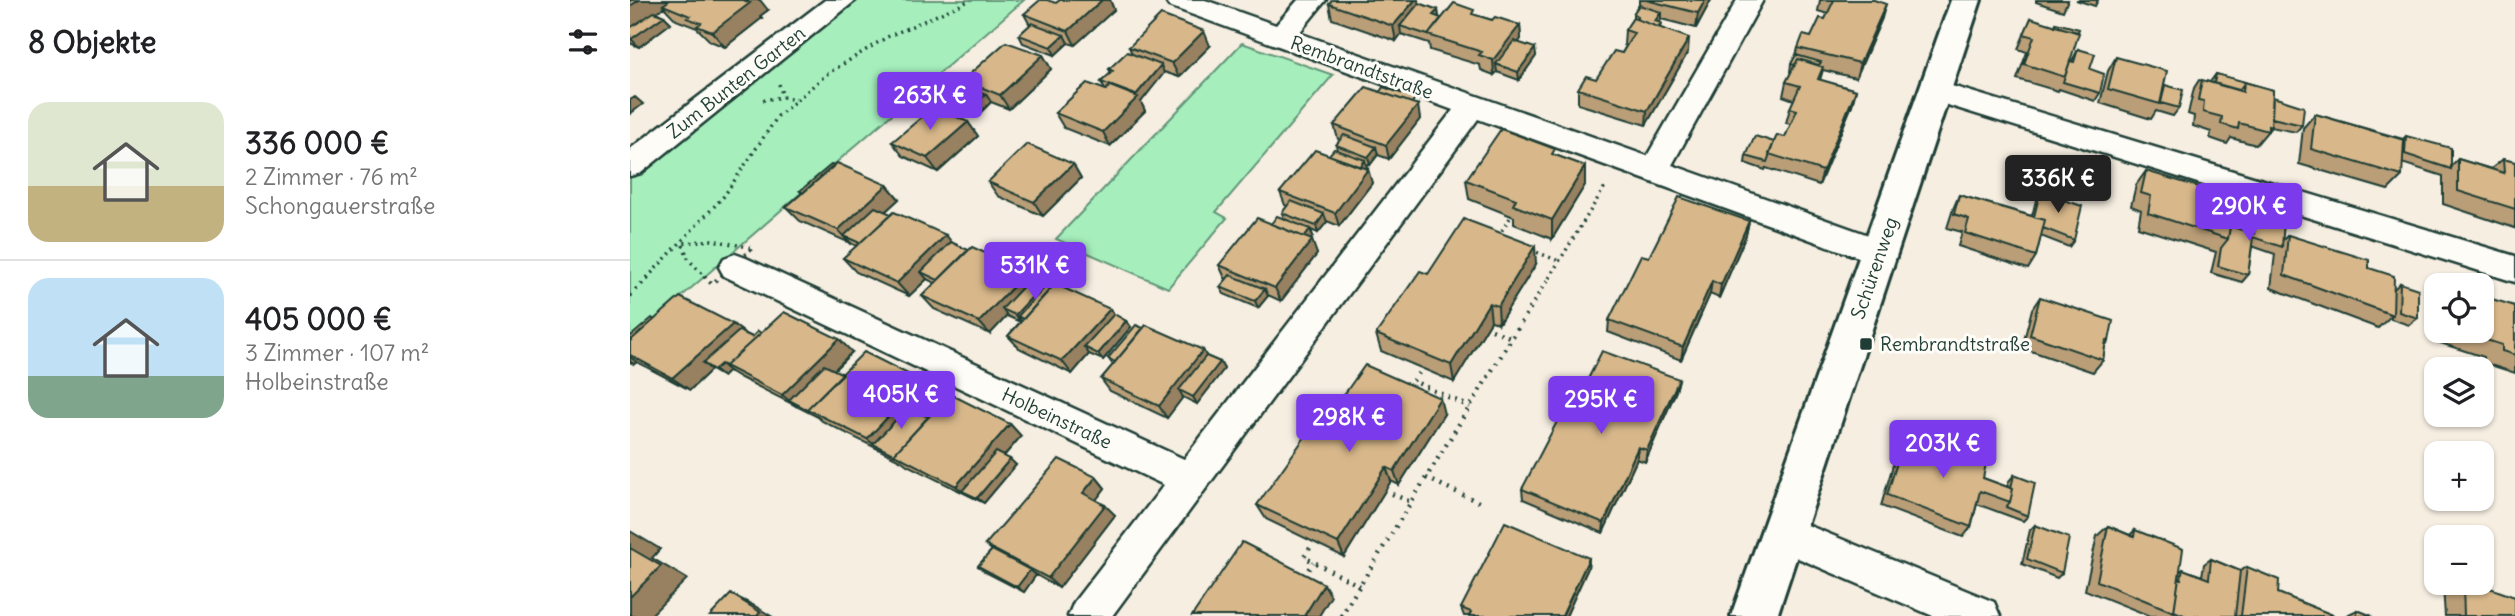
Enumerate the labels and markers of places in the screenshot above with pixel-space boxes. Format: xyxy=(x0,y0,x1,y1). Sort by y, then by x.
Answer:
pin: 263K € xyxy=(873,72,987,132)
pin: 336K € xyxy=(2001,156,2115,215)
pin: 290K € xyxy=(2192,184,2306,243)
pin: 531K € xyxy=(978,243,1092,302)
place label: Rembrandtstraße xyxy=(1880,332,2030,356)
marker: Rembrandtstraße xyxy=(1858,336,1874,352)
pin: 405K € xyxy=(844,372,958,431)
pin: 295K € xyxy=(1544,376,1658,436)
pin: 298K € xyxy=(1292,394,1406,454)
pin: 203K € xyxy=(1886,420,2000,480)

